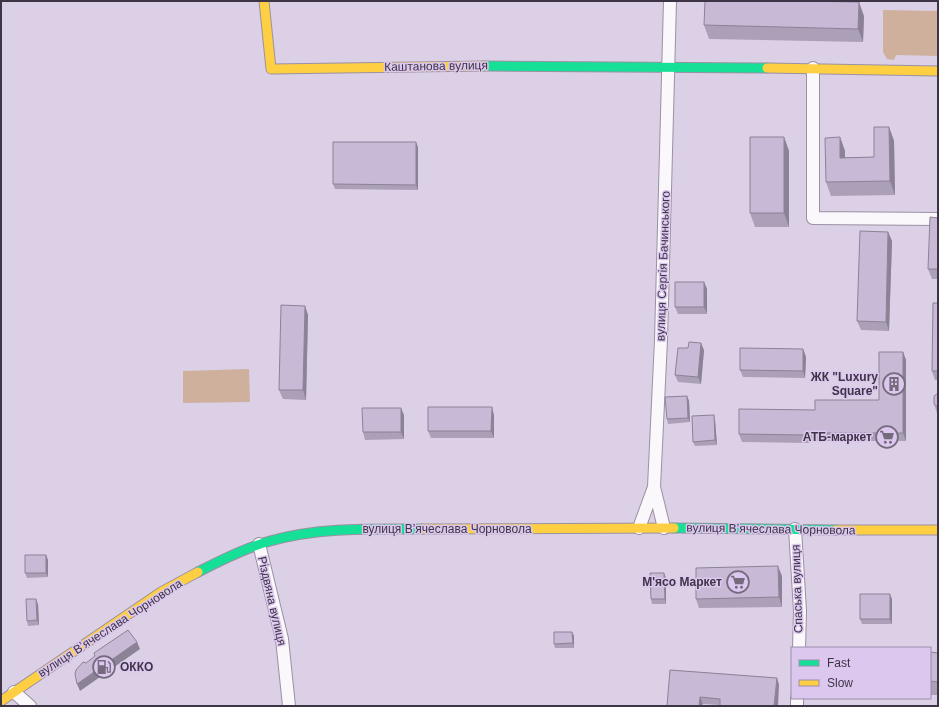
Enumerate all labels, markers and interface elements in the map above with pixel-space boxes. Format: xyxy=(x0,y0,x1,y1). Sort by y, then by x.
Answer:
street label: Каштанова вулиця xyxy=(384,58,488,74)
street label: вулиця Сергія Бачинського xyxy=(653,190,673,341)
place label: ЖК "Luxury Square" xyxy=(810,370,878,398)
building icon: ЖК "Luxury Square" xyxy=(881,371,907,397)
supermarket icon: АТБ-маркет xyxy=(874,424,900,450)
place label: АТБ-маркет xyxy=(803,430,872,444)
street label: вулиця Вʼячеслава Чорновола xyxy=(686,521,856,537)
street label: вулиця Вʼячеслава Чорновола xyxy=(362,522,532,536)
street label: Спаська вулиця xyxy=(788,545,806,633)
street label: Різдвяна вулиця xyxy=(255,555,289,647)
supermarket icon: М'ясо Маркет xyxy=(725,569,751,595)
place label: М'ясо Маркет xyxy=(642,575,722,589)
street label: вулиця Вʼячеслава Чорновола xyxy=(35,576,185,680)
legend xyxy=(791,647,931,699)
fuel station icon: ОККО xyxy=(91,654,117,680)
text: Fast xyxy=(827,656,851,670)
place label: ОККО xyxy=(120,660,153,674)
text: Slow xyxy=(827,676,853,690)

